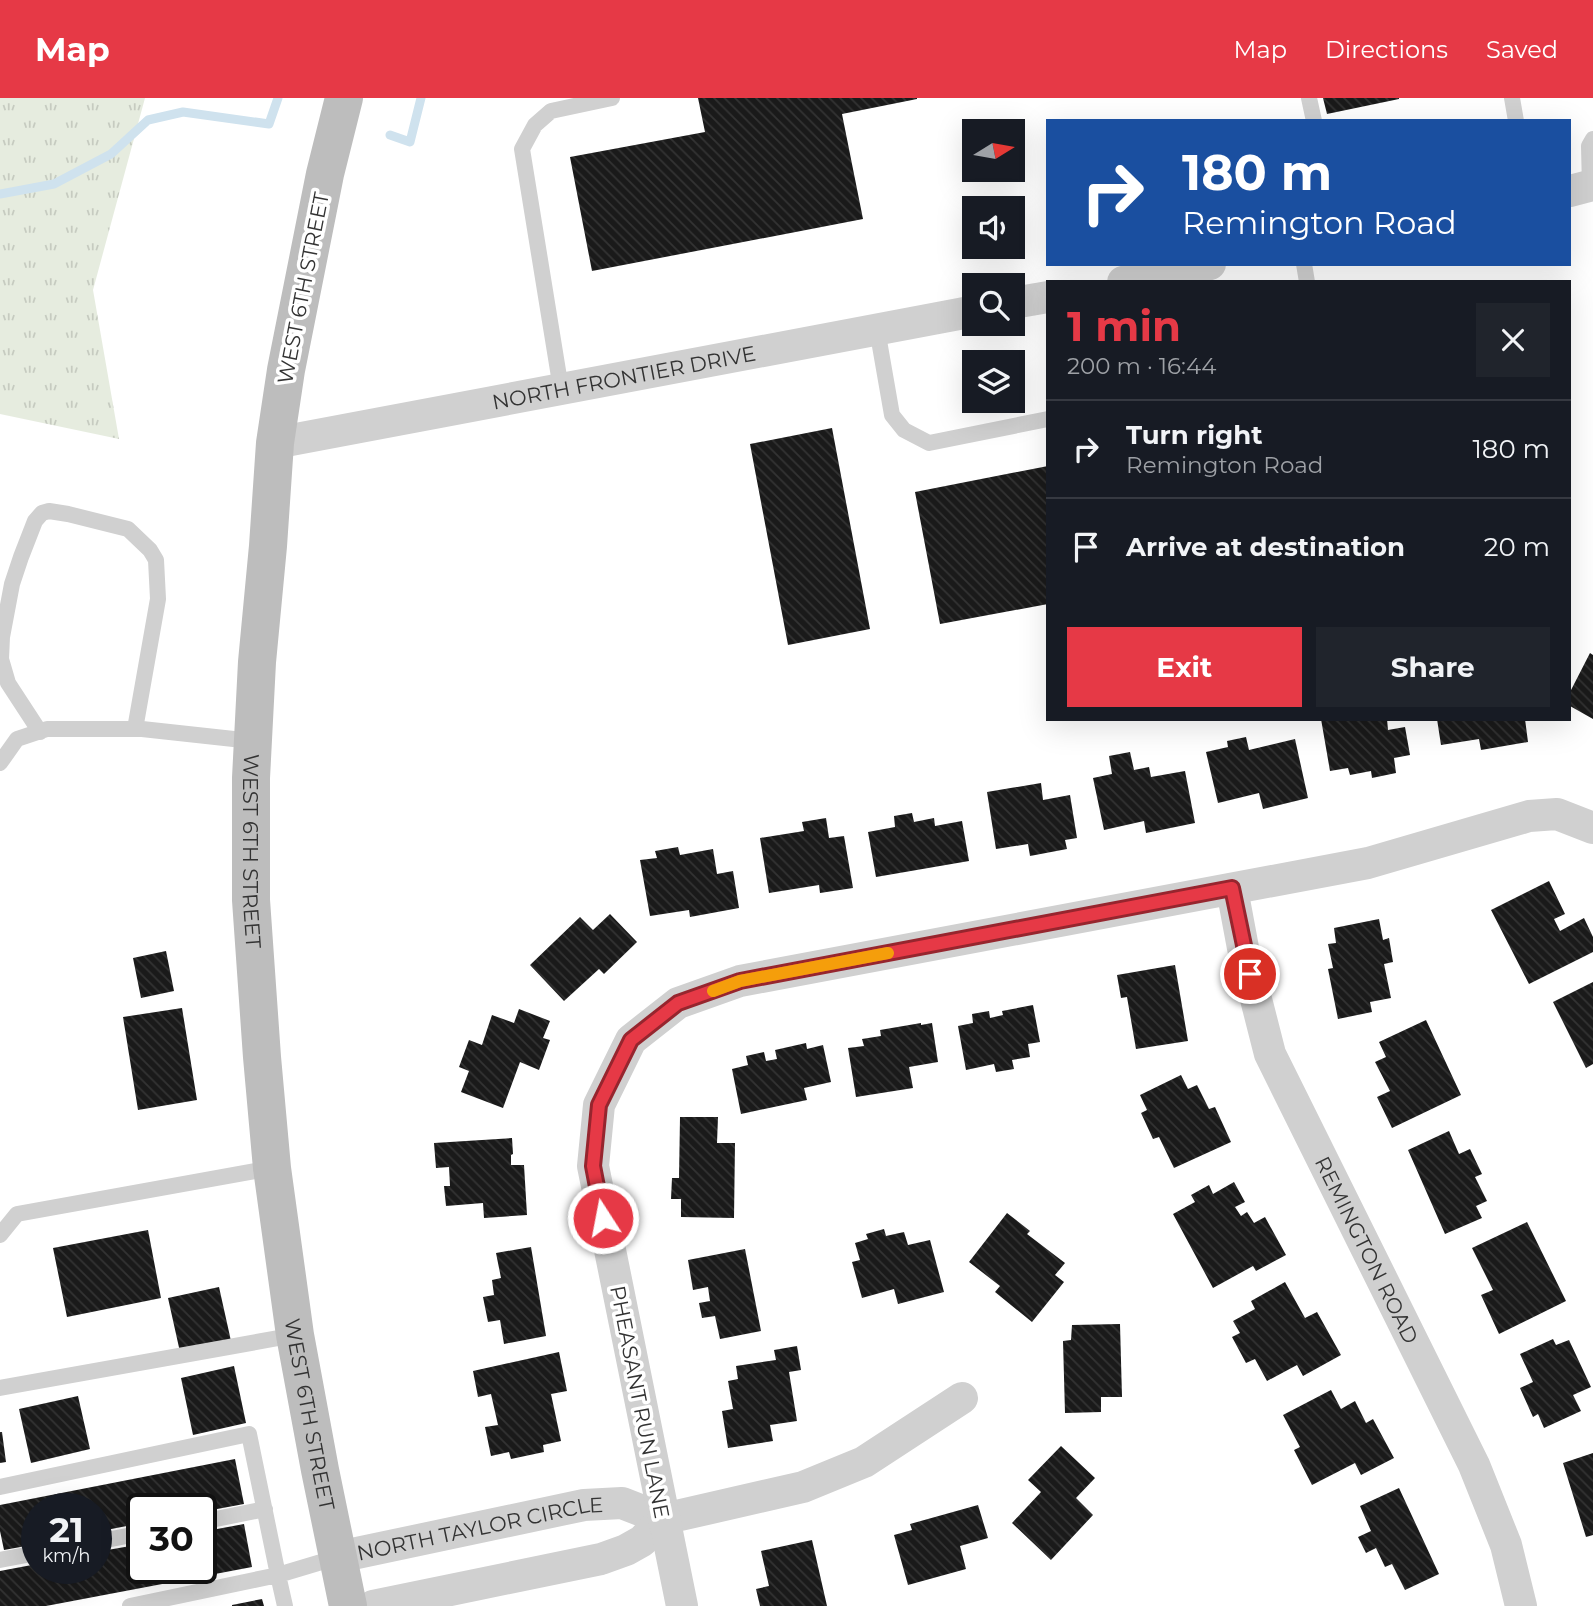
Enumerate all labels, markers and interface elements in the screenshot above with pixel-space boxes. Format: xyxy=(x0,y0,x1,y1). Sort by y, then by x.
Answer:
text: Map xyxy=(35,29,110,69)
text: Map xyxy=(1234,35,1287,64)
text: Directions xyxy=(1325,35,1448,64)
text: Saved xyxy=(1486,35,1558,64)
north arrow xyxy=(962,119,1026,182)
map controls xyxy=(962,119,1025,413)
text: 180 m xyxy=(1182,143,1332,202)
icon: right xyxy=(1067,147,1158,238)
street label: WEST 6TH STREET xyxy=(272,190,334,386)
button: sound xyxy=(962,196,1025,259)
text: Remington Road xyxy=(1182,203,1457,242)
button: search xyxy=(962,273,1025,336)
text: 1 min xyxy=(1067,300,1181,352)
button: close xyxy=(1476,303,1550,377)
street label: NORTH FRONTIER DRIVE xyxy=(490,340,758,414)
button: layers xyxy=(962,350,1025,413)
text: 200 m · 16:44 xyxy=(1067,352,1216,380)
text: Turn right xyxy=(1126,419,1262,451)
icon: right xyxy=(1067,430,1105,468)
text: 180 m xyxy=(1472,433,1550,465)
text: Remington Road xyxy=(1126,451,1323,479)
icon: arrive xyxy=(1067,528,1105,566)
text: Arrive at destination xyxy=(1126,531,1405,563)
text: 20 m xyxy=(1484,531,1550,563)
button: Exit xyxy=(1067,627,1302,707)
button: Share xyxy=(1316,627,1550,707)
street label: WEST 6TH STREET xyxy=(238,753,267,949)
pin xyxy=(1220,944,1280,1004)
icon: arrive xyxy=(1231,955,1269,993)
street label: REMINGTON ROAD xyxy=(1310,1152,1424,1348)
position arrow xyxy=(566,1181,640,1255)
street label: PHEASANT RUN LANE xyxy=(605,1283,675,1521)
street label: WEST 6TH STREET xyxy=(280,1317,340,1512)
street label: NORTH TAYLOR CIRCLE xyxy=(355,1492,604,1565)
speed limit sign: 30 xyxy=(126,1493,217,1584)
text: 21 xyxy=(49,1508,84,1551)
text: km/h xyxy=(42,1545,91,1567)

